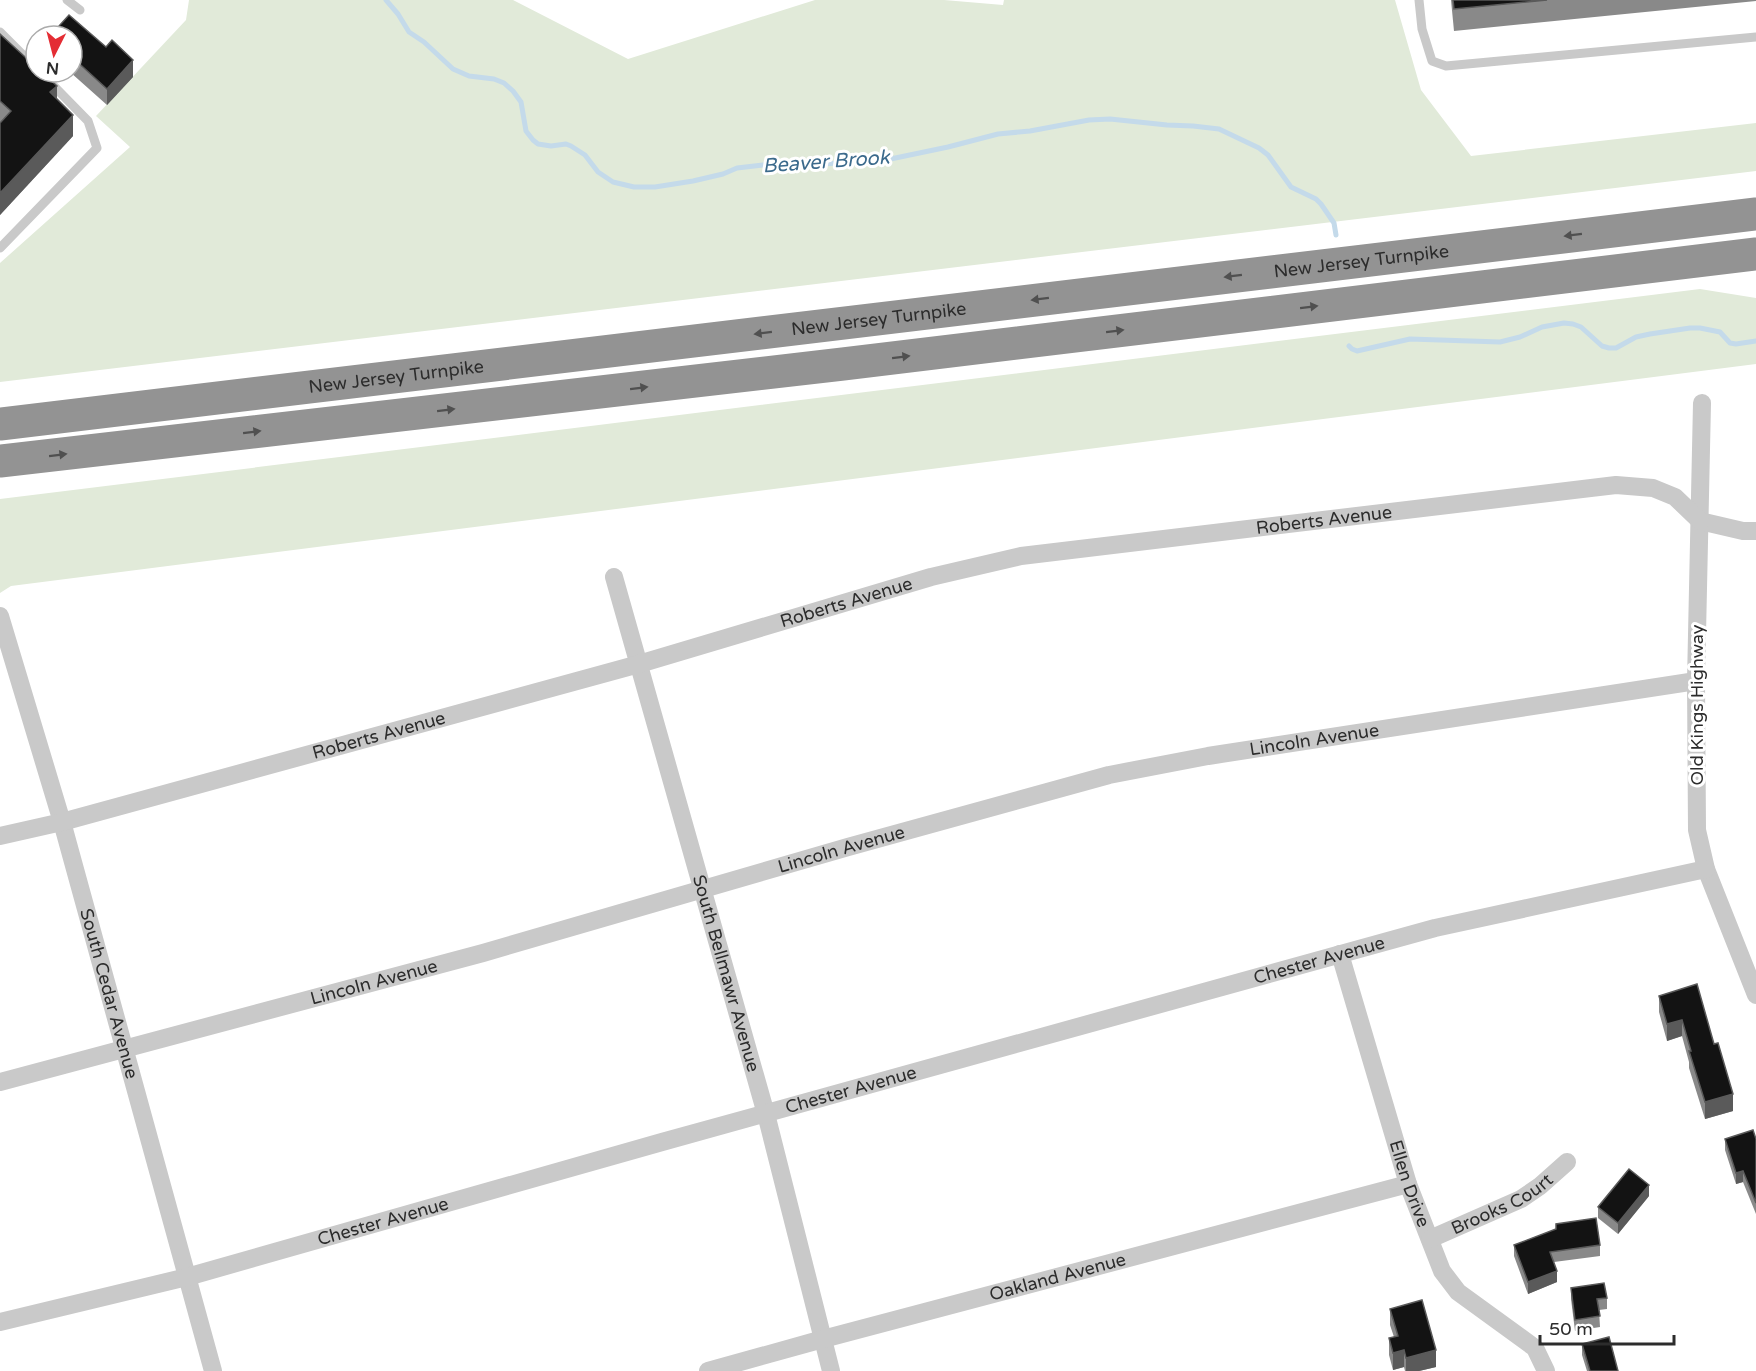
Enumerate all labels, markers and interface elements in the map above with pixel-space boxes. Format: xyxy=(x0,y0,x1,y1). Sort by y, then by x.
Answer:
north arrow xyxy=(24,24,84,84)
text: N xyxy=(45,57,60,79)
water label: Beaver Brook xyxy=(762,145,892,178)
one-way arrow xyxy=(1563,231,1582,240)
street label: New Jersey Turnpike xyxy=(1272,240,1450,283)
one-way arrow xyxy=(1224,271,1243,281)
one-way arrow xyxy=(1030,295,1049,304)
street label: New Jersey Turnpike xyxy=(790,298,968,340)
one-way arrow xyxy=(1299,303,1318,312)
one-way arrow xyxy=(1106,326,1125,336)
one-way arrow xyxy=(753,328,772,337)
one-way arrow xyxy=(891,352,910,362)
street label: New Jersey Turnpike xyxy=(307,355,485,398)
one-way arrow xyxy=(630,383,649,392)
one-way arrow xyxy=(436,405,455,415)
one-way arrow xyxy=(242,428,261,437)
one-way arrow xyxy=(49,450,68,460)
street label: Roberts Avenue xyxy=(1255,501,1393,539)
street label: Roberts Avenue xyxy=(777,572,915,632)
street label: Old Kings Highway xyxy=(1686,624,1708,785)
street label: Roberts Avenue xyxy=(310,707,448,764)
street label: Lincoln Avenue xyxy=(1248,719,1381,760)
street label: Lincoln Avenue xyxy=(775,821,907,878)
street label: South Bellmawr Avenue xyxy=(688,872,765,1075)
street label: South Cedar Avenue xyxy=(75,906,143,1081)
street label: Chester Avenue xyxy=(1251,931,1387,989)
street label: Lincoln Avenue xyxy=(308,955,440,1010)
street label: Chester Avenue xyxy=(783,1061,919,1118)
street label: Ellen Drive xyxy=(1385,1138,1435,1230)
street label: Brooks Court xyxy=(1448,1169,1558,1239)
street label: Chester Avenue xyxy=(315,1192,451,1250)
street label: Oakland Avenue xyxy=(987,1248,1128,1305)
scale bar xyxy=(1540,1308,1674,1346)
text: 50 m xyxy=(1549,1318,1593,1340)

